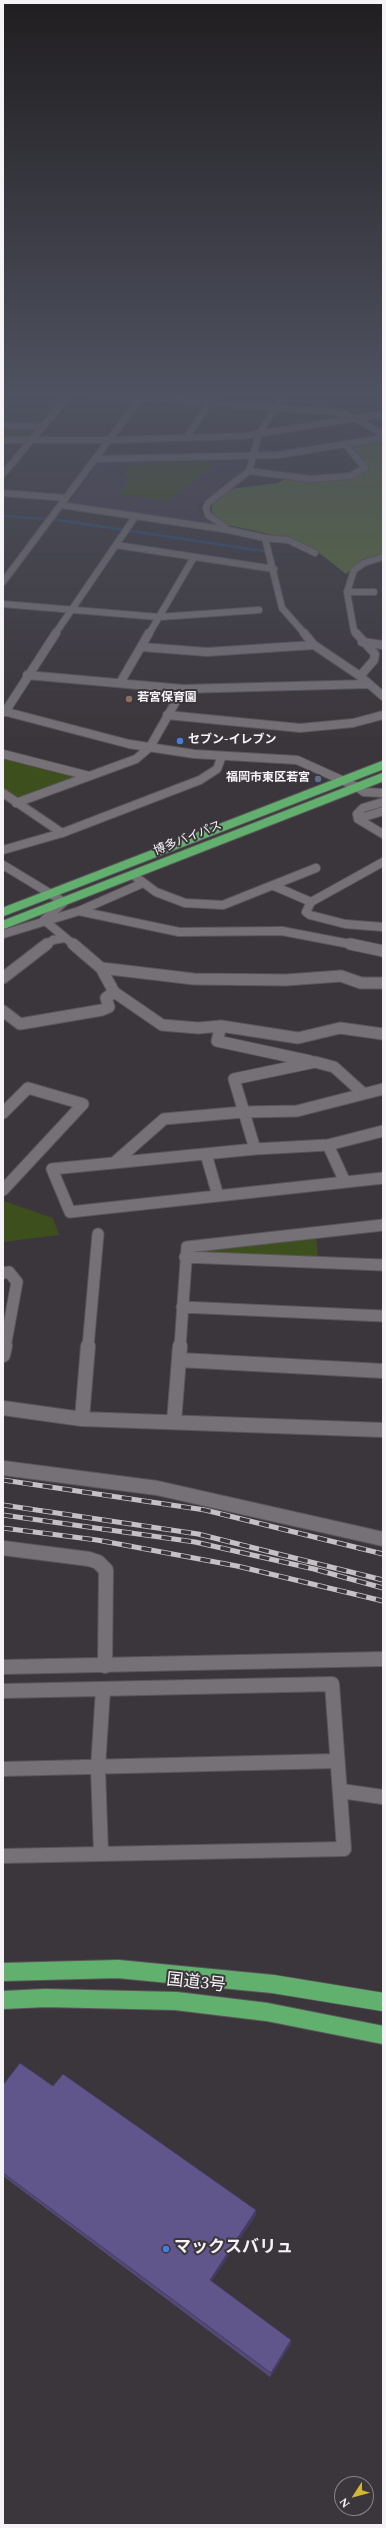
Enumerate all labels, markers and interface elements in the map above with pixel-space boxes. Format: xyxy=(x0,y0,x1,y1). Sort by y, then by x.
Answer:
place label: 若宮保育園 xyxy=(137,692,197,706)
marker: 若宮保育園 xyxy=(124,694,134,704)
place label: セブン-イレブン xyxy=(188,734,276,748)
marker: セブン-イレブン xyxy=(175,736,185,746)
place label: 福岡市東区若宮 xyxy=(226,772,310,786)
marker: 福岡市東区若宮 xyxy=(313,774,323,784)
street label: 博多バイパス xyxy=(152,819,224,859)
street label: 国道3号 xyxy=(165,1971,227,1997)
place label: マックスバリュ xyxy=(174,2239,293,2259)
marker: マックスバリュ xyxy=(161,2244,171,2254)
north arrow xyxy=(334,2476,374,2516)
text: N xyxy=(335,2494,354,2511)

